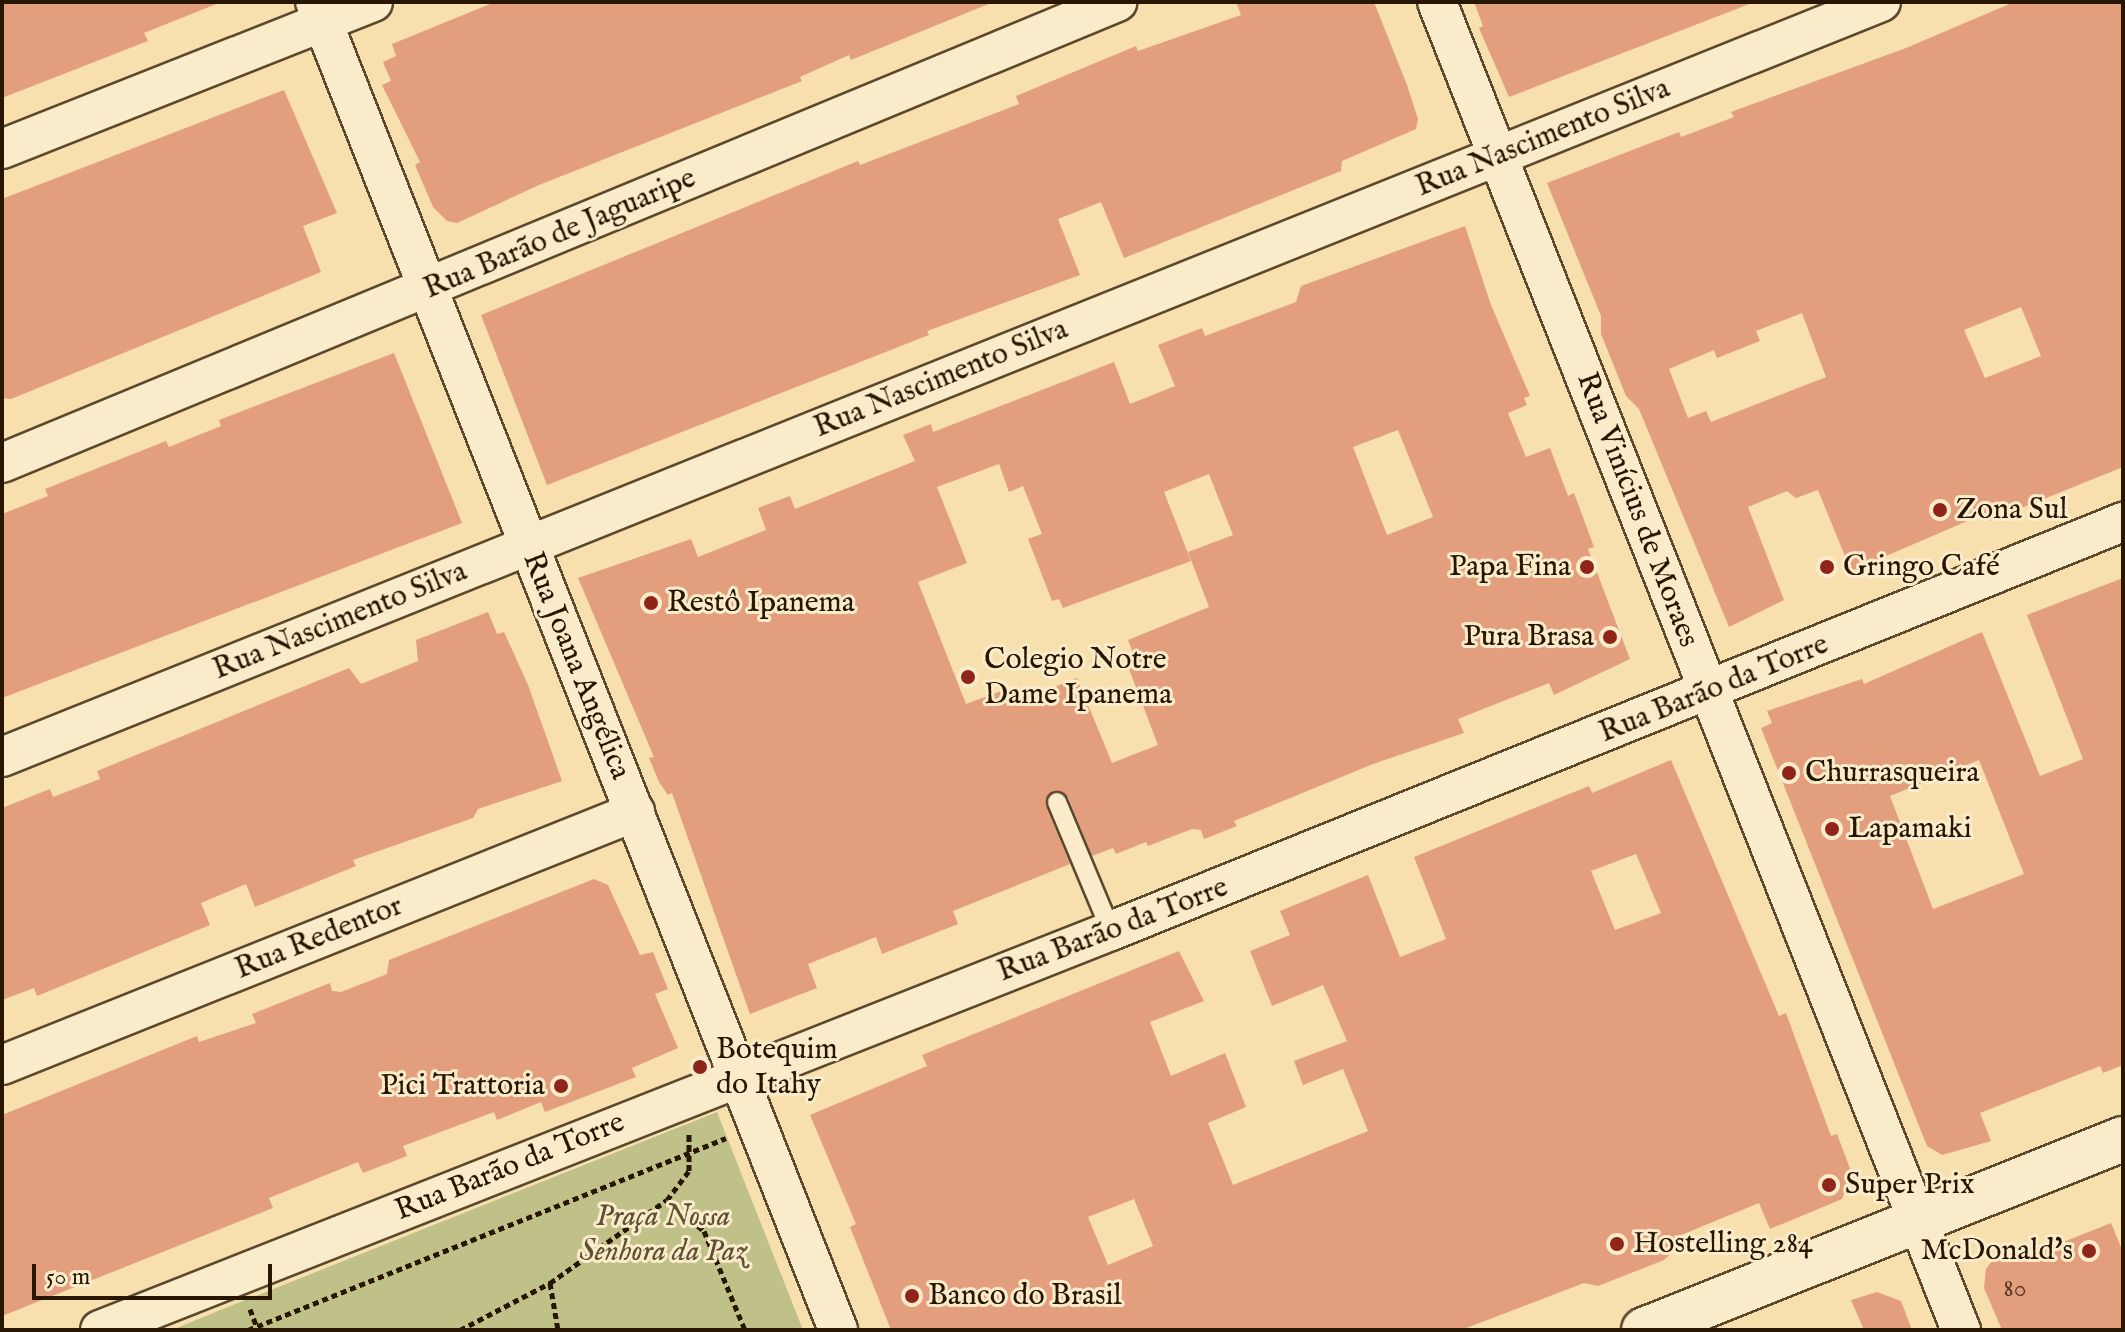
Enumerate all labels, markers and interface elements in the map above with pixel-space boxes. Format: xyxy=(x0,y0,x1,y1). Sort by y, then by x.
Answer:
street label: Rua Nascimento Silva xyxy=(1411,71,1675,205)
street label: Rua Barão de Jaguaripe xyxy=(419,160,701,308)
street label: Rua Nascimento Silva xyxy=(809,312,1073,446)
street label: Rua Vinícius de Moraes xyxy=(1568,368,1706,652)
place label: Zona Sul xyxy=(1956,492,2068,528)
marker: Zona Sul xyxy=(1931,501,1949,519)
street label: Rua Joana Angélica xyxy=(514,547,638,785)
place label: Papa Fina xyxy=(1449,549,1571,585)
place label: Gringo Café xyxy=(1843,549,2000,585)
street label: Rua Nascimento Silva xyxy=(208,554,472,688)
marker: Papa Fina xyxy=(1578,558,1596,576)
marker: Gringo Café xyxy=(1818,558,1836,576)
place label: Restô Ipanema xyxy=(667,585,855,621)
marker: Restô Ipanema xyxy=(642,594,660,612)
place label: Pura Brasa xyxy=(1463,619,1594,655)
street label: Rua Barão da Torre xyxy=(1594,627,1834,751)
marker: Pura Brasa xyxy=(1601,628,1619,646)
place label: Colegio Notre Dame Ipanema xyxy=(984,642,1172,712)
marker: Colegio Notre Dame Ipanema xyxy=(959,668,977,686)
place label: Churrasqueira xyxy=(1805,755,1979,791)
marker: Churrasqueira xyxy=(1780,764,1798,782)
place label: Lapamaki xyxy=(1848,811,1972,847)
marker: Lapamaki xyxy=(1823,820,1841,838)
street label: Rua Barão da Torre xyxy=(993,870,1233,990)
street label: Rua Redentor xyxy=(230,888,408,988)
place label: Botequim do Itahy xyxy=(716,1032,838,1102)
marker: Botequim do Itahy xyxy=(691,1058,709,1076)
place label: Pici Trattoria xyxy=(380,1068,545,1104)
marker: Pici Trattoria xyxy=(552,1077,570,1095)
street label: Rua Barão da Torre xyxy=(390,1105,630,1229)
place label: Super Prix xyxy=(1845,1167,1975,1203)
marker: Super Prix xyxy=(1820,1176,1838,1194)
park label: Praça Nossa Senhora da Paz xyxy=(579,1199,747,1270)
place label: Hostelling 284 xyxy=(1633,1226,1813,1262)
place label: McDonald's xyxy=(1920,1233,2073,1269)
marker: Hostelling 284 xyxy=(1608,1235,1626,1253)
marker: McDonald's xyxy=(2080,1242,2098,1260)
scale bar xyxy=(36,1248,276,1298)
text: 50 m xyxy=(46,1262,90,1293)
house number: 80 xyxy=(2004,1273,2026,1305)
place label: Banco do Brasil xyxy=(928,1278,1122,1314)
marker: Banco do Brasil xyxy=(903,1287,921,1305)

